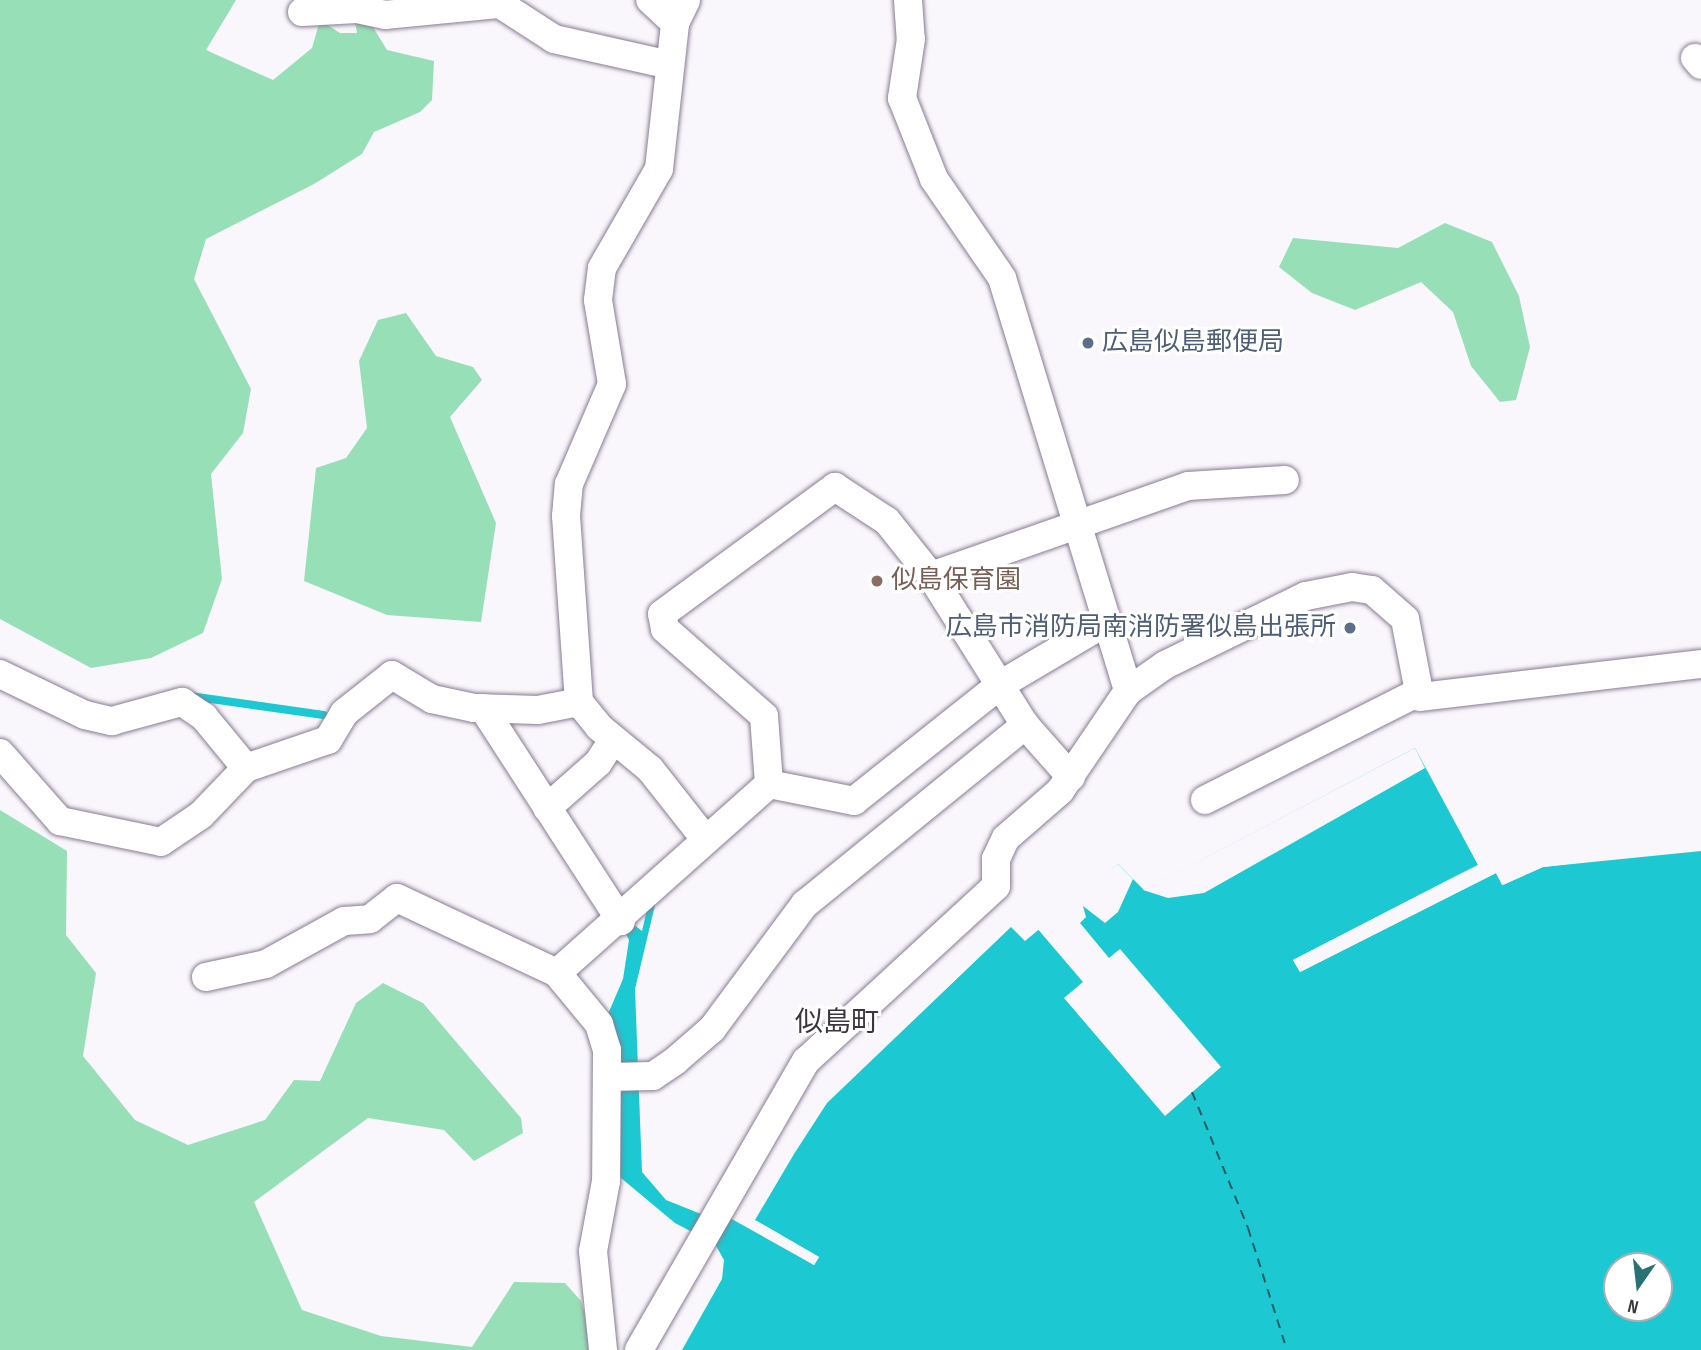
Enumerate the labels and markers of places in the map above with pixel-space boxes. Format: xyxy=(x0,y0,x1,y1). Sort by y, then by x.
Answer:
place label: 広島似島郵便局 xyxy=(1102,327,1284,359)
marker: 広島似島郵便局 xyxy=(1080,335,1096,351)
place label: 似島保育園 xyxy=(891,565,1021,597)
marker: 似島保育園 xyxy=(869,573,885,589)
place label: 広島市消防局南消防署似島出張所 xyxy=(946,612,1336,644)
marker: 広島市消防局南消防署似島出張所 xyxy=(1342,620,1358,636)

